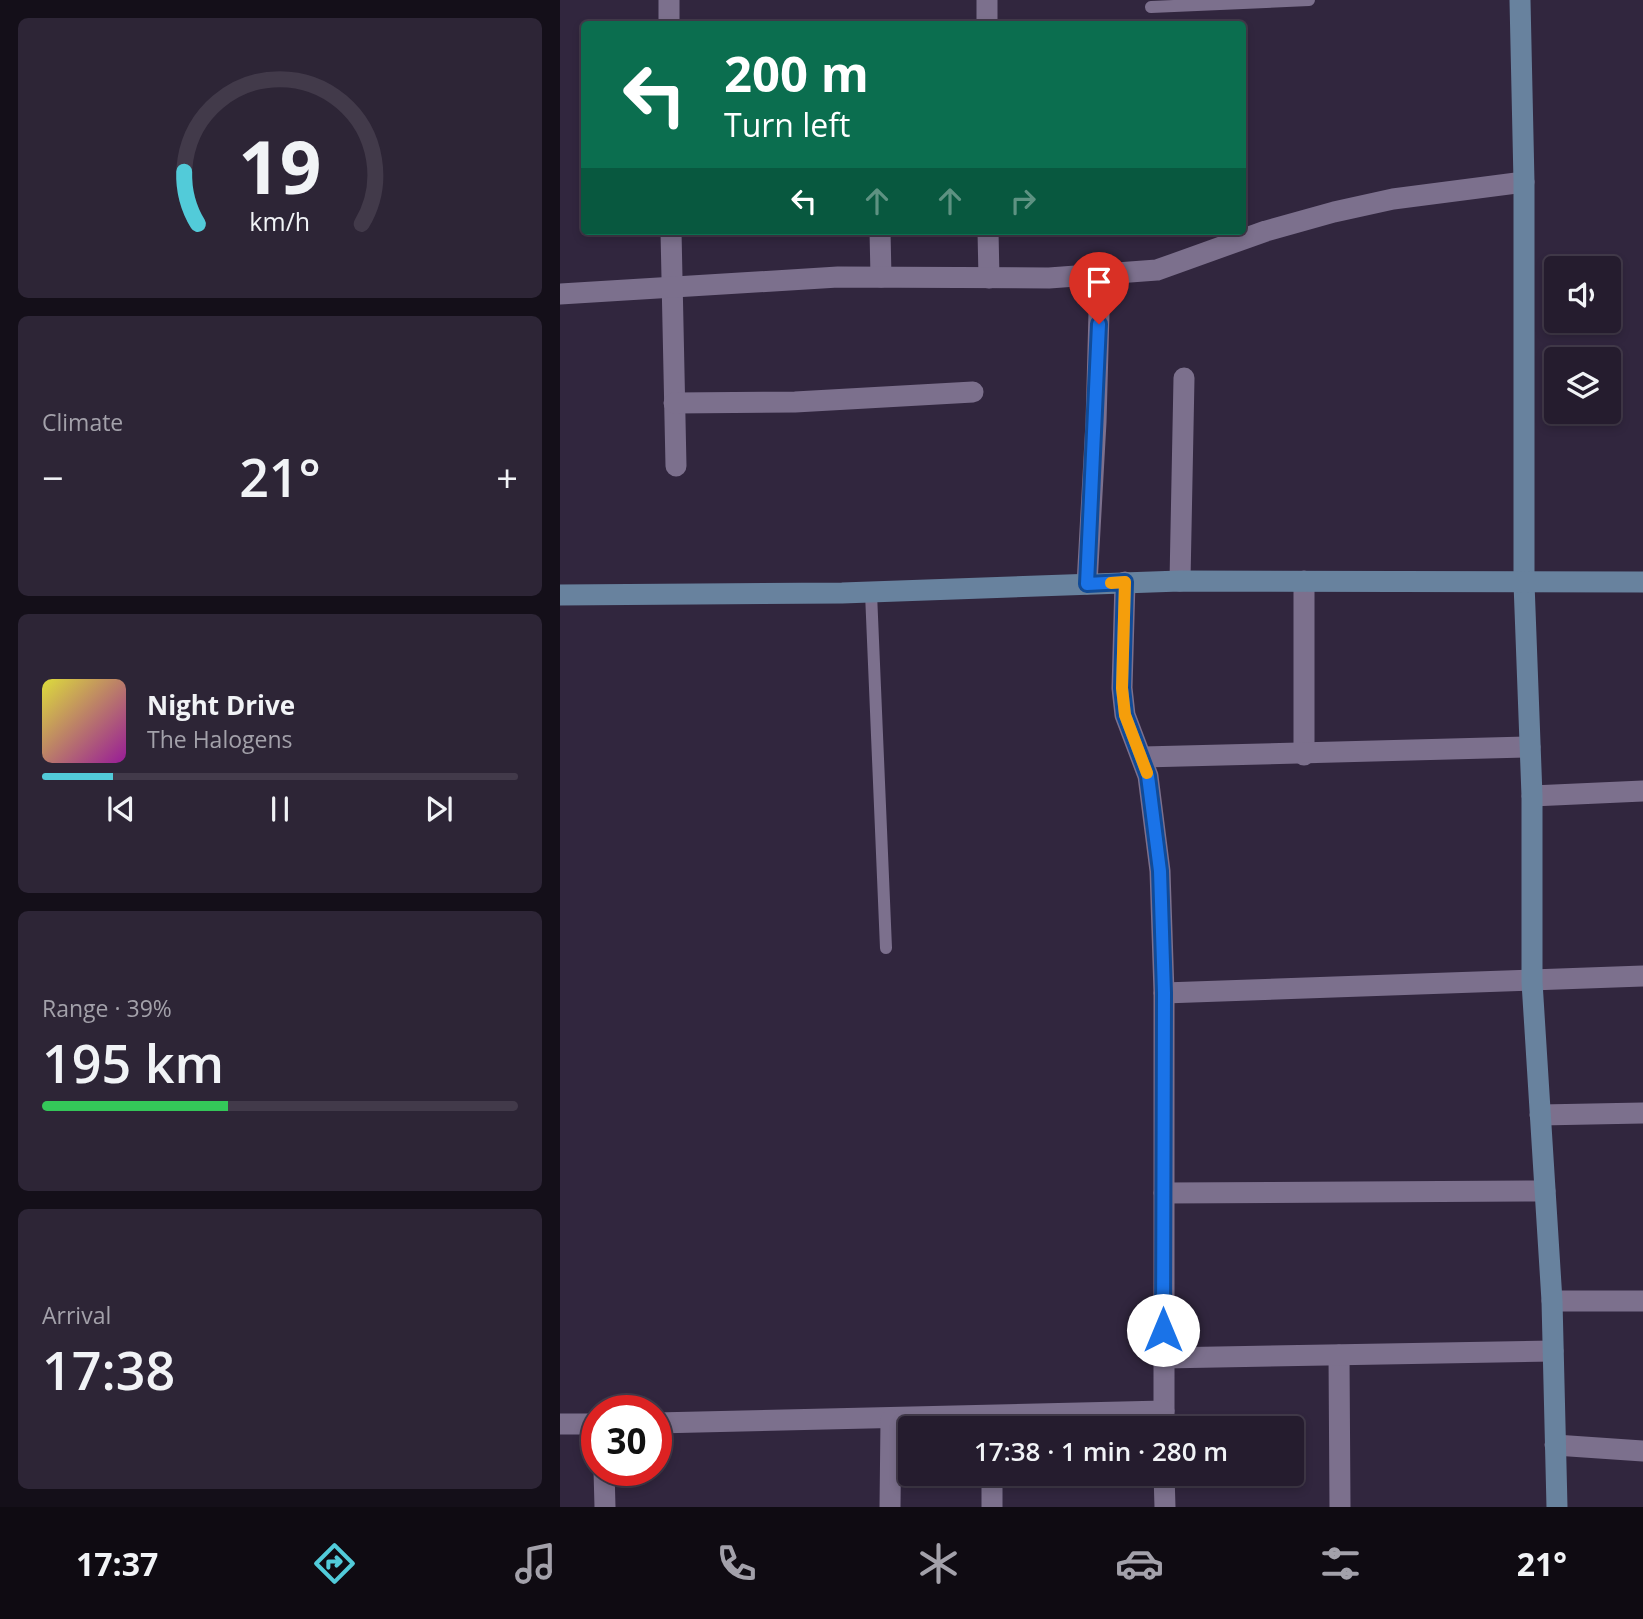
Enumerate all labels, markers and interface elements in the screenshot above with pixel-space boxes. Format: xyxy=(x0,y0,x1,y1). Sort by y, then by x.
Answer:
text: 200 m xyxy=(724,40,869,106)
icon: left xyxy=(609,49,700,140)
text: Turn left xyxy=(724,103,850,146)
text: 19 xyxy=(238,116,322,215)
icon: left xyxy=(785,182,823,220)
icon: ahead xyxy=(858,182,896,220)
icon: ahead xyxy=(931,182,969,220)
icon: right xyxy=(1004,182,1042,220)
text: km/h xyxy=(250,204,310,238)
pin xyxy=(1069,252,1129,324)
map controls xyxy=(1544,256,1621,424)
button: sound xyxy=(1544,256,1621,333)
icon: arrive xyxy=(1080,263,1118,301)
button: layers xyxy=(1544,347,1621,424)
text: Climate xyxy=(42,406,123,438)
text: 21° xyxy=(239,441,321,512)
text: − xyxy=(42,451,64,503)
text: + xyxy=(496,451,518,503)
text: Night Drive xyxy=(147,687,295,723)
text: The Halogens xyxy=(147,723,293,755)
icon: previous xyxy=(102,790,140,828)
icon: pause xyxy=(261,790,299,828)
icon: next xyxy=(420,790,458,828)
text: Range · 39% xyxy=(42,992,172,1024)
text: 195 km xyxy=(42,1027,224,1098)
position arrow xyxy=(1126,1293,1200,1367)
text: Arrival xyxy=(42,1299,111,1331)
text: 17:38 xyxy=(42,1334,175,1405)
speed limit sign: 30 xyxy=(581,1395,672,1486)
text: 17:38 · 1 min · 280 m xyxy=(974,1433,1228,1469)
icon: directions xyxy=(310,1539,359,1588)
icon: music xyxy=(511,1539,560,1588)
icon: phone xyxy=(712,1539,761,1588)
icon: climate xyxy=(914,1539,963,1588)
icon: car xyxy=(1115,1539,1164,1588)
icon: filters xyxy=(1316,1539,1365,1588)
text: 17:37 xyxy=(76,1542,158,1585)
text: 21° xyxy=(1517,1542,1567,1585)

